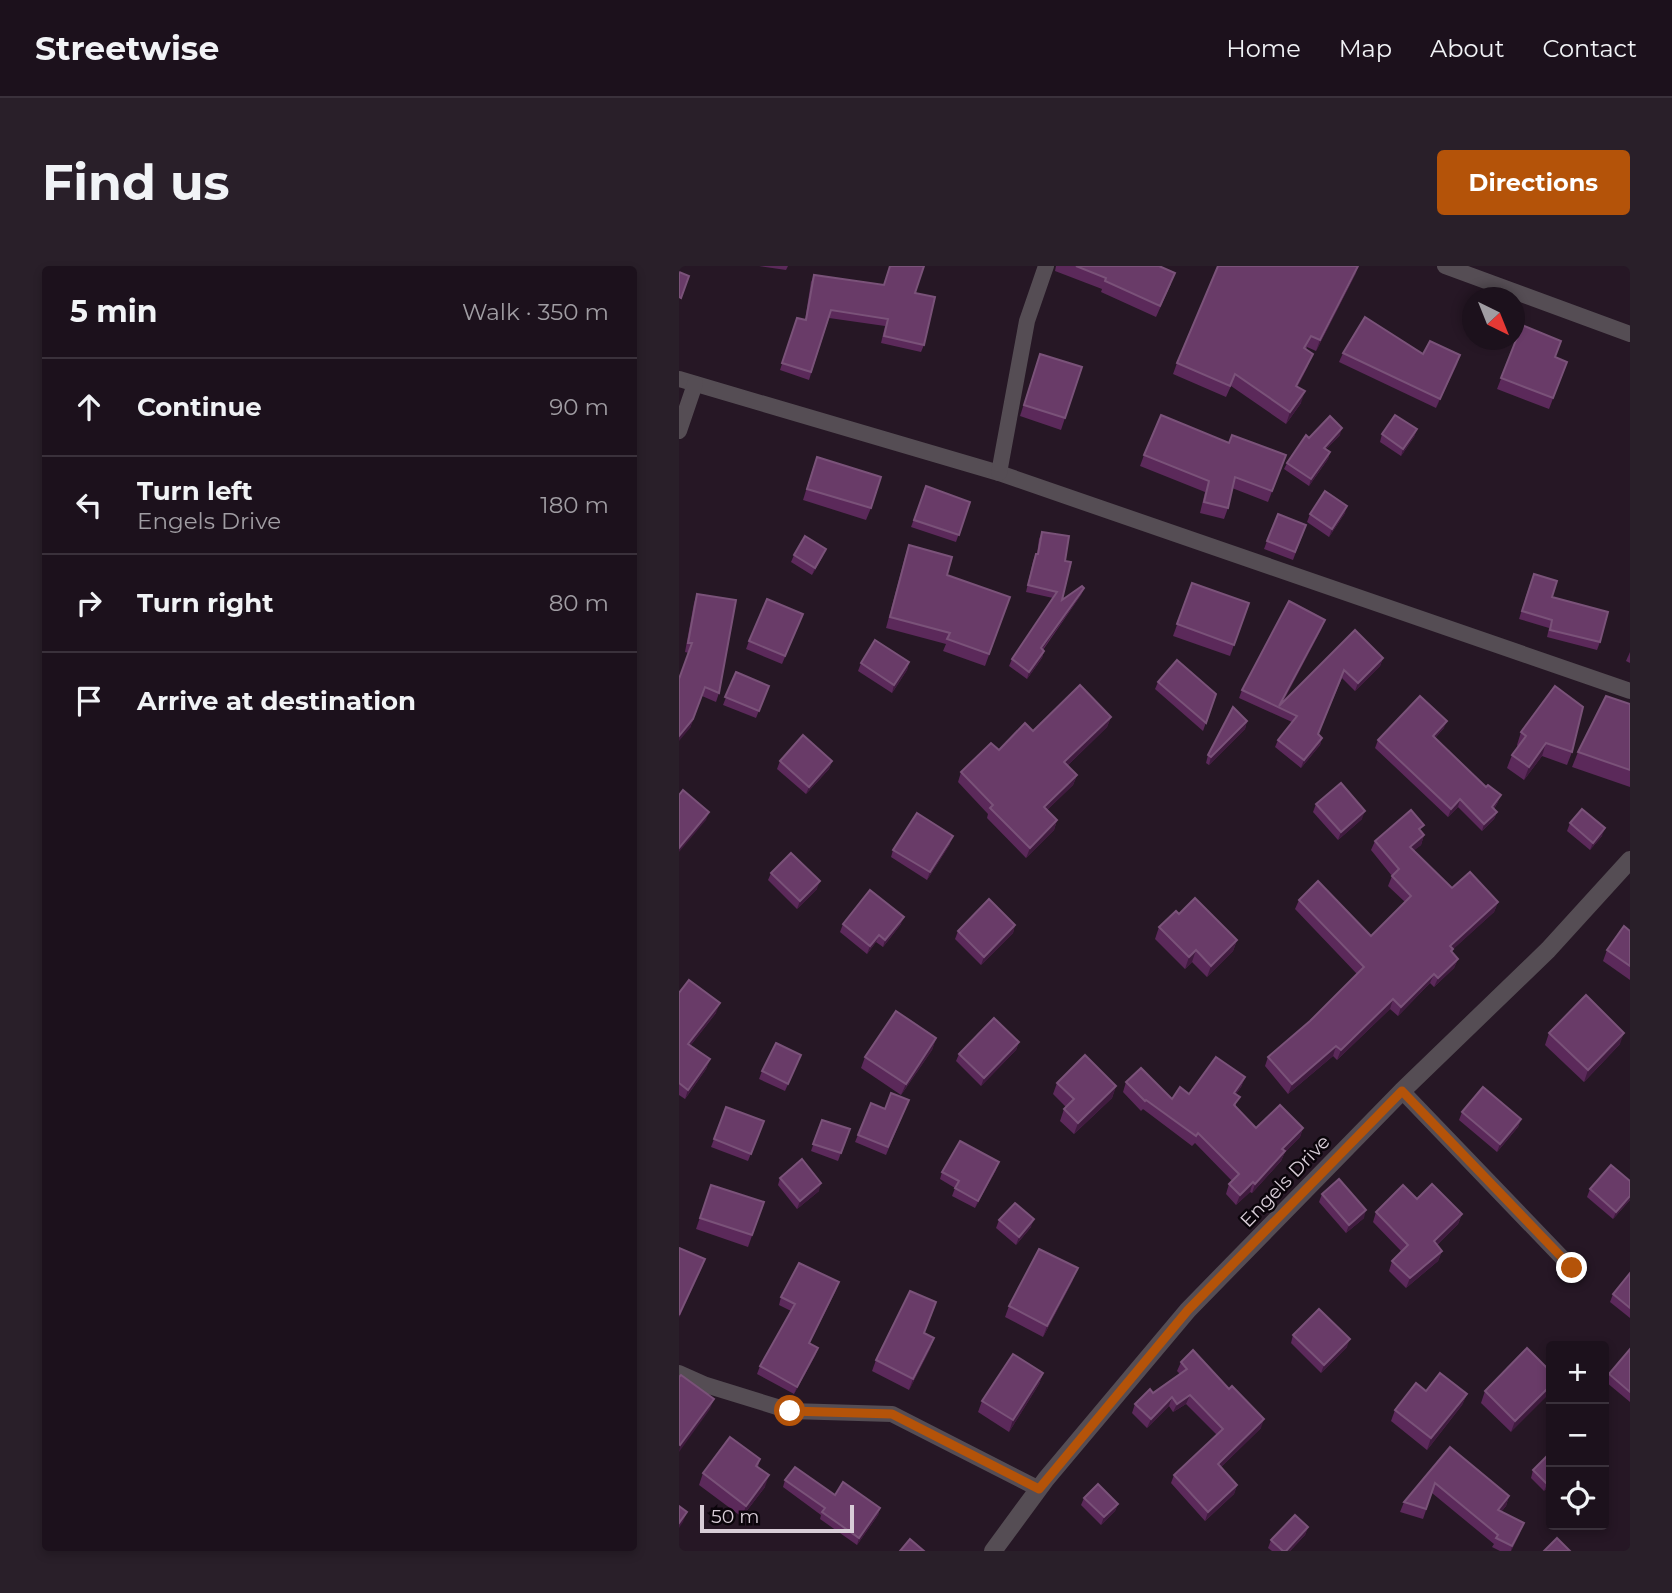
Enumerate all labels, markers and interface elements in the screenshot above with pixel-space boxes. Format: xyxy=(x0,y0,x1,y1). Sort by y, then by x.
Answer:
text: Streetwise xyxy=(35,28,219,68)
text: Home xyxy=(1226,34,1301,63)
text: Map xyxy=(1339,34,1392,63)
text: About xyxy=(1430,34,1504,63)
text: Contact xyxy=(1542,34,1637,63)
button: Directions xyxy=(1437,150,1630,215)
text: Find us xyxy=(42,153,230,212)
north arrow xyxy=(1462,287,1525,350)
text: 5 min xyxy=(70,293,158,330)
text: Walk · 350 m xyxy=(462,298,609,326)
icon: ahead xyxy=(70,388,108,426)
text: Continue xyxy=(137,391,262,423)
text: 90 m xyxy=(549,393,609,421)
text: Turn left xyxy=(137,475,253,507)
icon: left xyxy=(70,486,108,524)
text: 180 m xyxy=(540,491,609,519)
text: Engels Drive xyxy=(137,507,281,535)
icon: right xyxy=(70,584,108,622)
text: Turn right xyxy=(137,587,273,619)
text: 80 m xyxy=(549,589,609,617)
icon: arrive xyxy=(70,682,108,720)
text: Arrive at destination xyxy=(137,685,416,717)
street label: Engels Drive xyxy=(1235,1130,1335,1232)
route end xyxy=(1556,1252,1587,1283)
map controls xyxy=(1546,1341,1609,1530)
button: + xyxy=(1546,1341,1609,1404)
route start xyxy=(774,1395,805,1426)
button: − xyxy=(1546,1404,1609,1467)
button: locate xyxy=(1546,1467,1609,1530)
scale bar xyxy=(700,1502,854,1534)
text: 50 m xyxy=(711,1505,759,1528)

